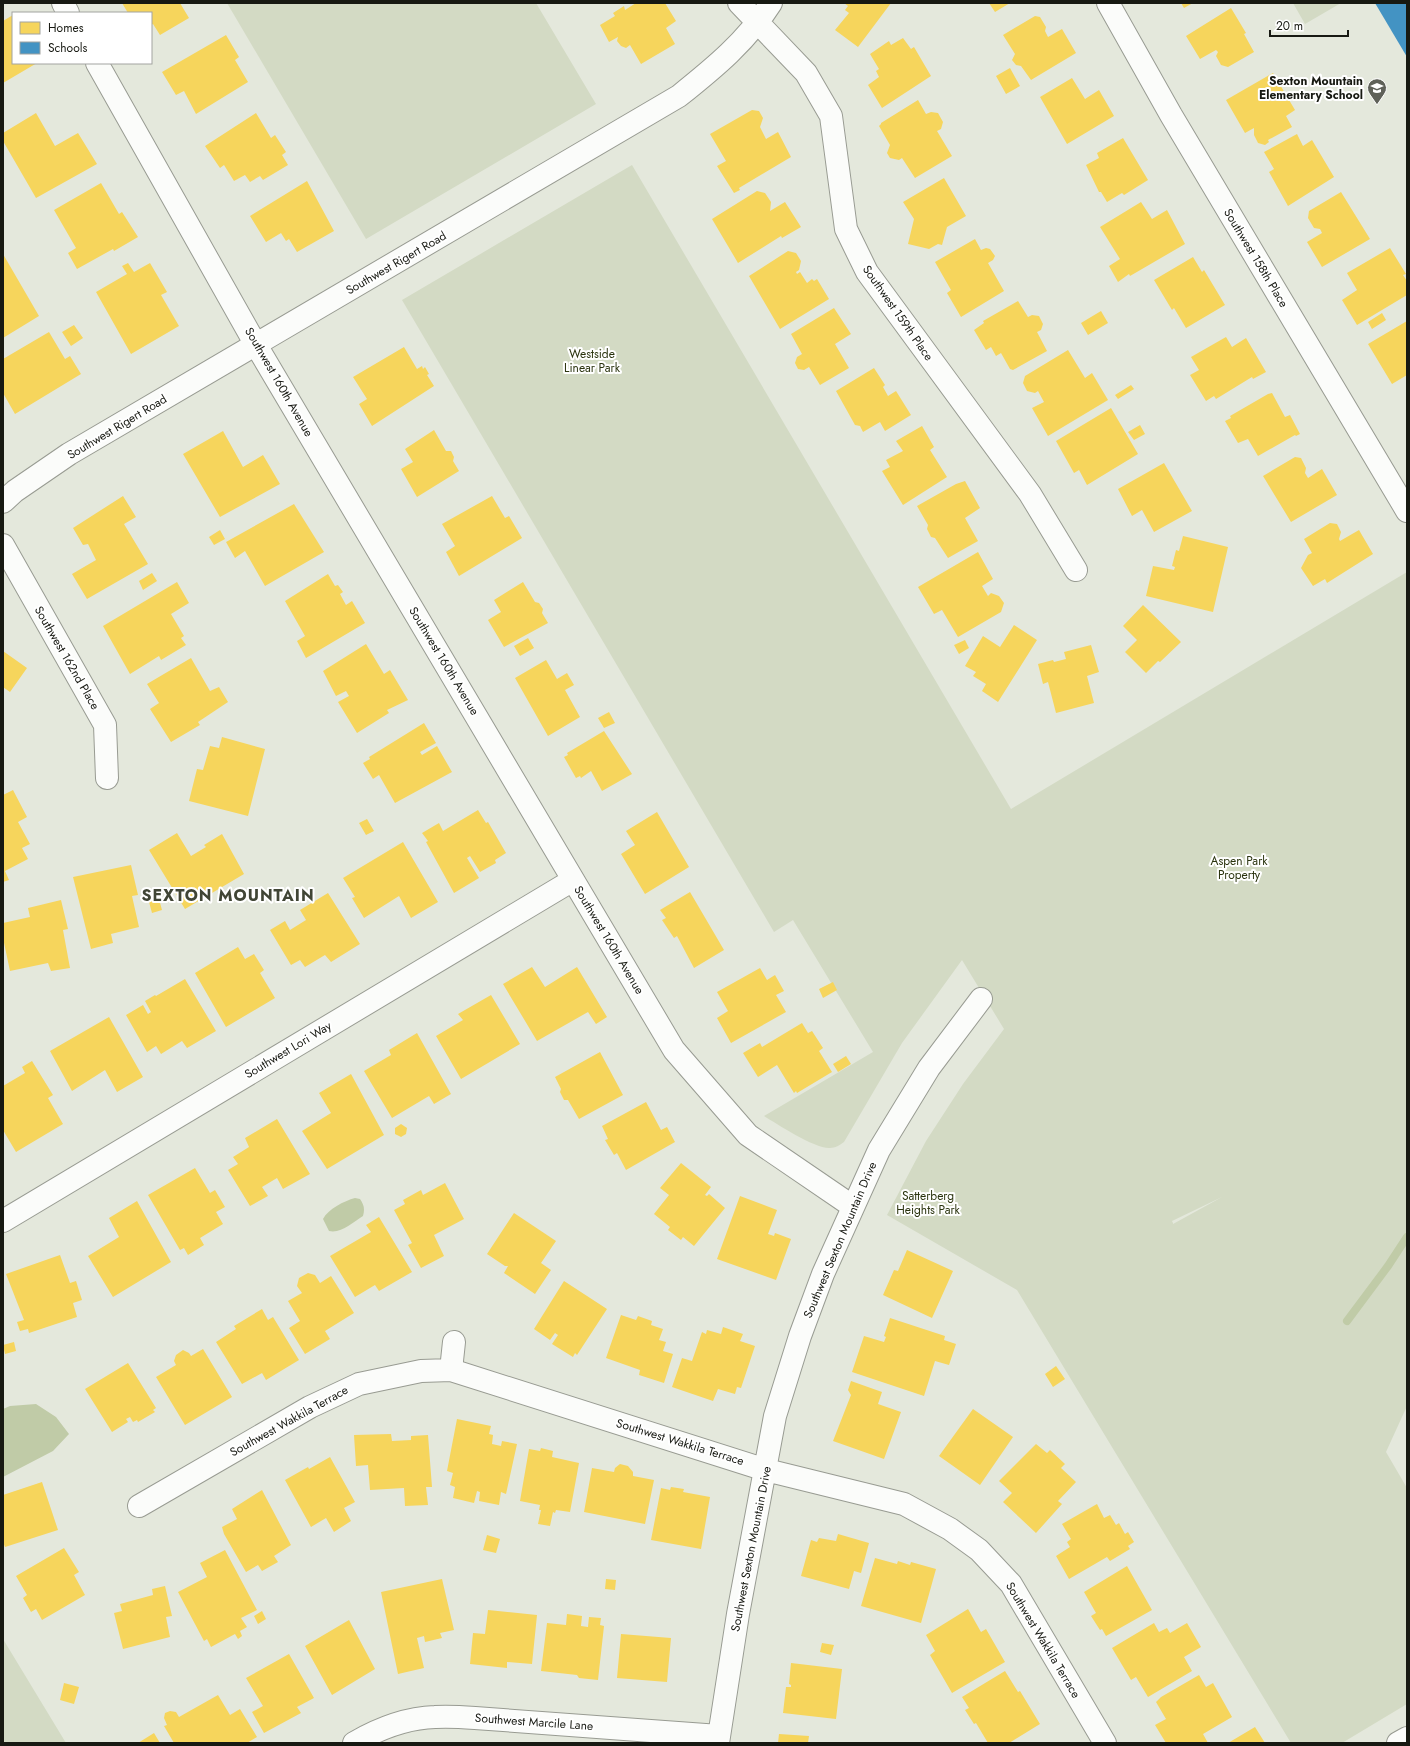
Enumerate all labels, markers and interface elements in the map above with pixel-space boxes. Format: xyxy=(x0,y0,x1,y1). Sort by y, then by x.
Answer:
legend xyxy=(12,12,152,64)
scale bar xyxy=(1270,12,1348,38)
text: 20 m xyxy=(1276,17,1303,35)
text: Homes xyxy=(48,19,84,37)
text: Schools xyxy=(48,39,87,57)
place label: Sexton Mountain Elementary School xyxy=(1259,72,1363,104)
school or university icon: Sexton Mountain Elementary School xyxy=(1366,77,1388,105)
street label: Southwest 158th Place xyxy=(1219,205,1293,311)
street label: Southwest Rigert Road xyxy=(342,227,450,299)
street label: Southwest 159th Place xyxy=(858,262,938,364)
street label: Southwest 160th Avenue xyxy=(240,324,318,440)
park label: Westside Linear Park xyxy=(564,345,621,377)
street label: Southwest Rigert Road xyxy=(64,390,170,464)
street label: Southwest 162nd Place xyxy=(30,603,104,713)
street label: Southwest 160th Avenue xyxy=(404,603,484,719)
park label: Aspen Park Property xyxy=(1210,852,1268,884)
street label: Southwest 160th Avenue xyxy=(569,882,649,998)
district label: SEXTON MOUNTAIN xyxy=(141,884,315,907)
street label: Southwest Lori Way xyxy=(241,1017,335,1083)
street label: Southwest Sexton Mountain Drive xyxy=(799,1159,881,1321)
park label: Satterberg Heights Park xyxy=(896,1187,961,1219)
street label: Southwest Wakkila Terrace xyxy=(227,1381,351,1461)
street label: Southwest Wakkila Terrace xyxy=(614,1414,746,1470)
street label: Southwest Sexton Mountain Drive xyxy=(726,1465,776,1633)
street label: Southwest Wakkila Terrace xyxy=(1001,1578,1085,1702)
street label: Southwest Marcile Lane xyxy=(474,1709,594,1735)

